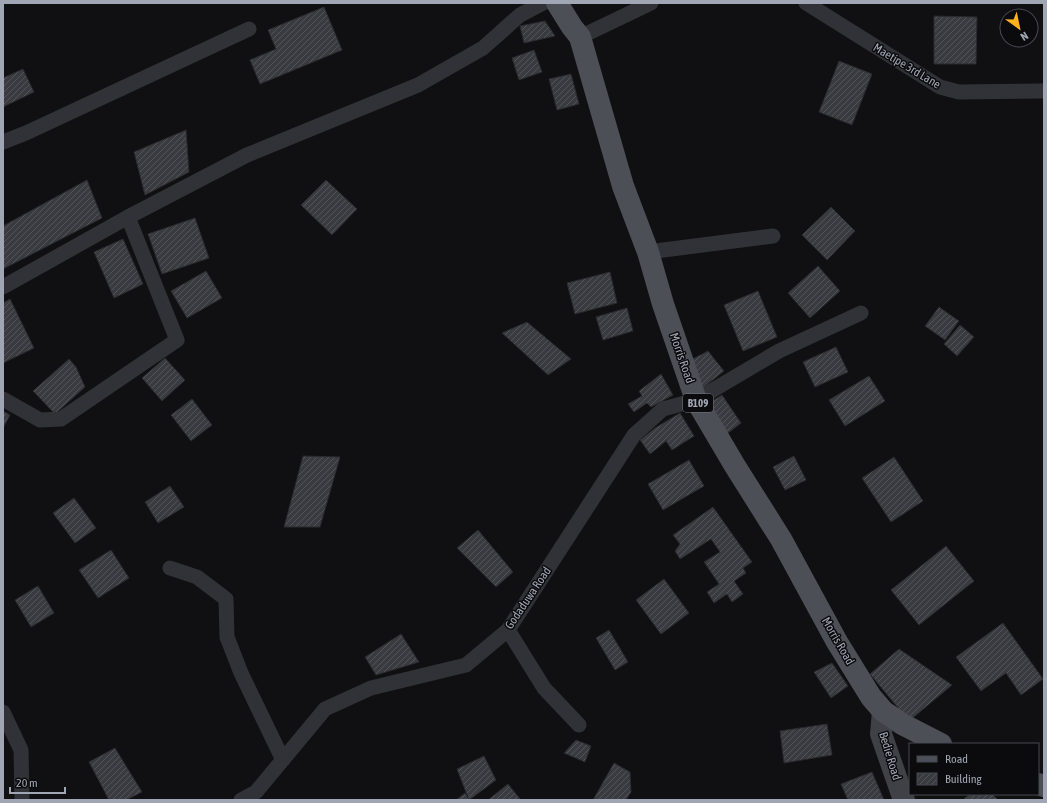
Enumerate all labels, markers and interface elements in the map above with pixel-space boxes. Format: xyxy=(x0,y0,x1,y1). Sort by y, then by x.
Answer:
north arrow xyxy=(999,8,1039,48)
text: N xyxy=(1018,30,1030,43)
street label: Maetipe 3rd Lane xyxy=(871,40,943,92)
street label: Morris Road xyxy=(667,331,697,385)
road number: B109 xyxy=(683,394,713,412)
street label: Godaduwa Road xyxy=(502,564,554,632)
street label: Morris Road xyxy=(819,615,857,667)
street label: Bedie Road xyxy=(876,730,904,782)
legend xyxy=(909,743,1039,795)
text: Road xyxy=(945,752,968,766)
scale bar xyxy=(10,769,65,795)
text: Building xyxy=(945,772,983,786)
text: 20 m xyxy=(16,776,38,790)

